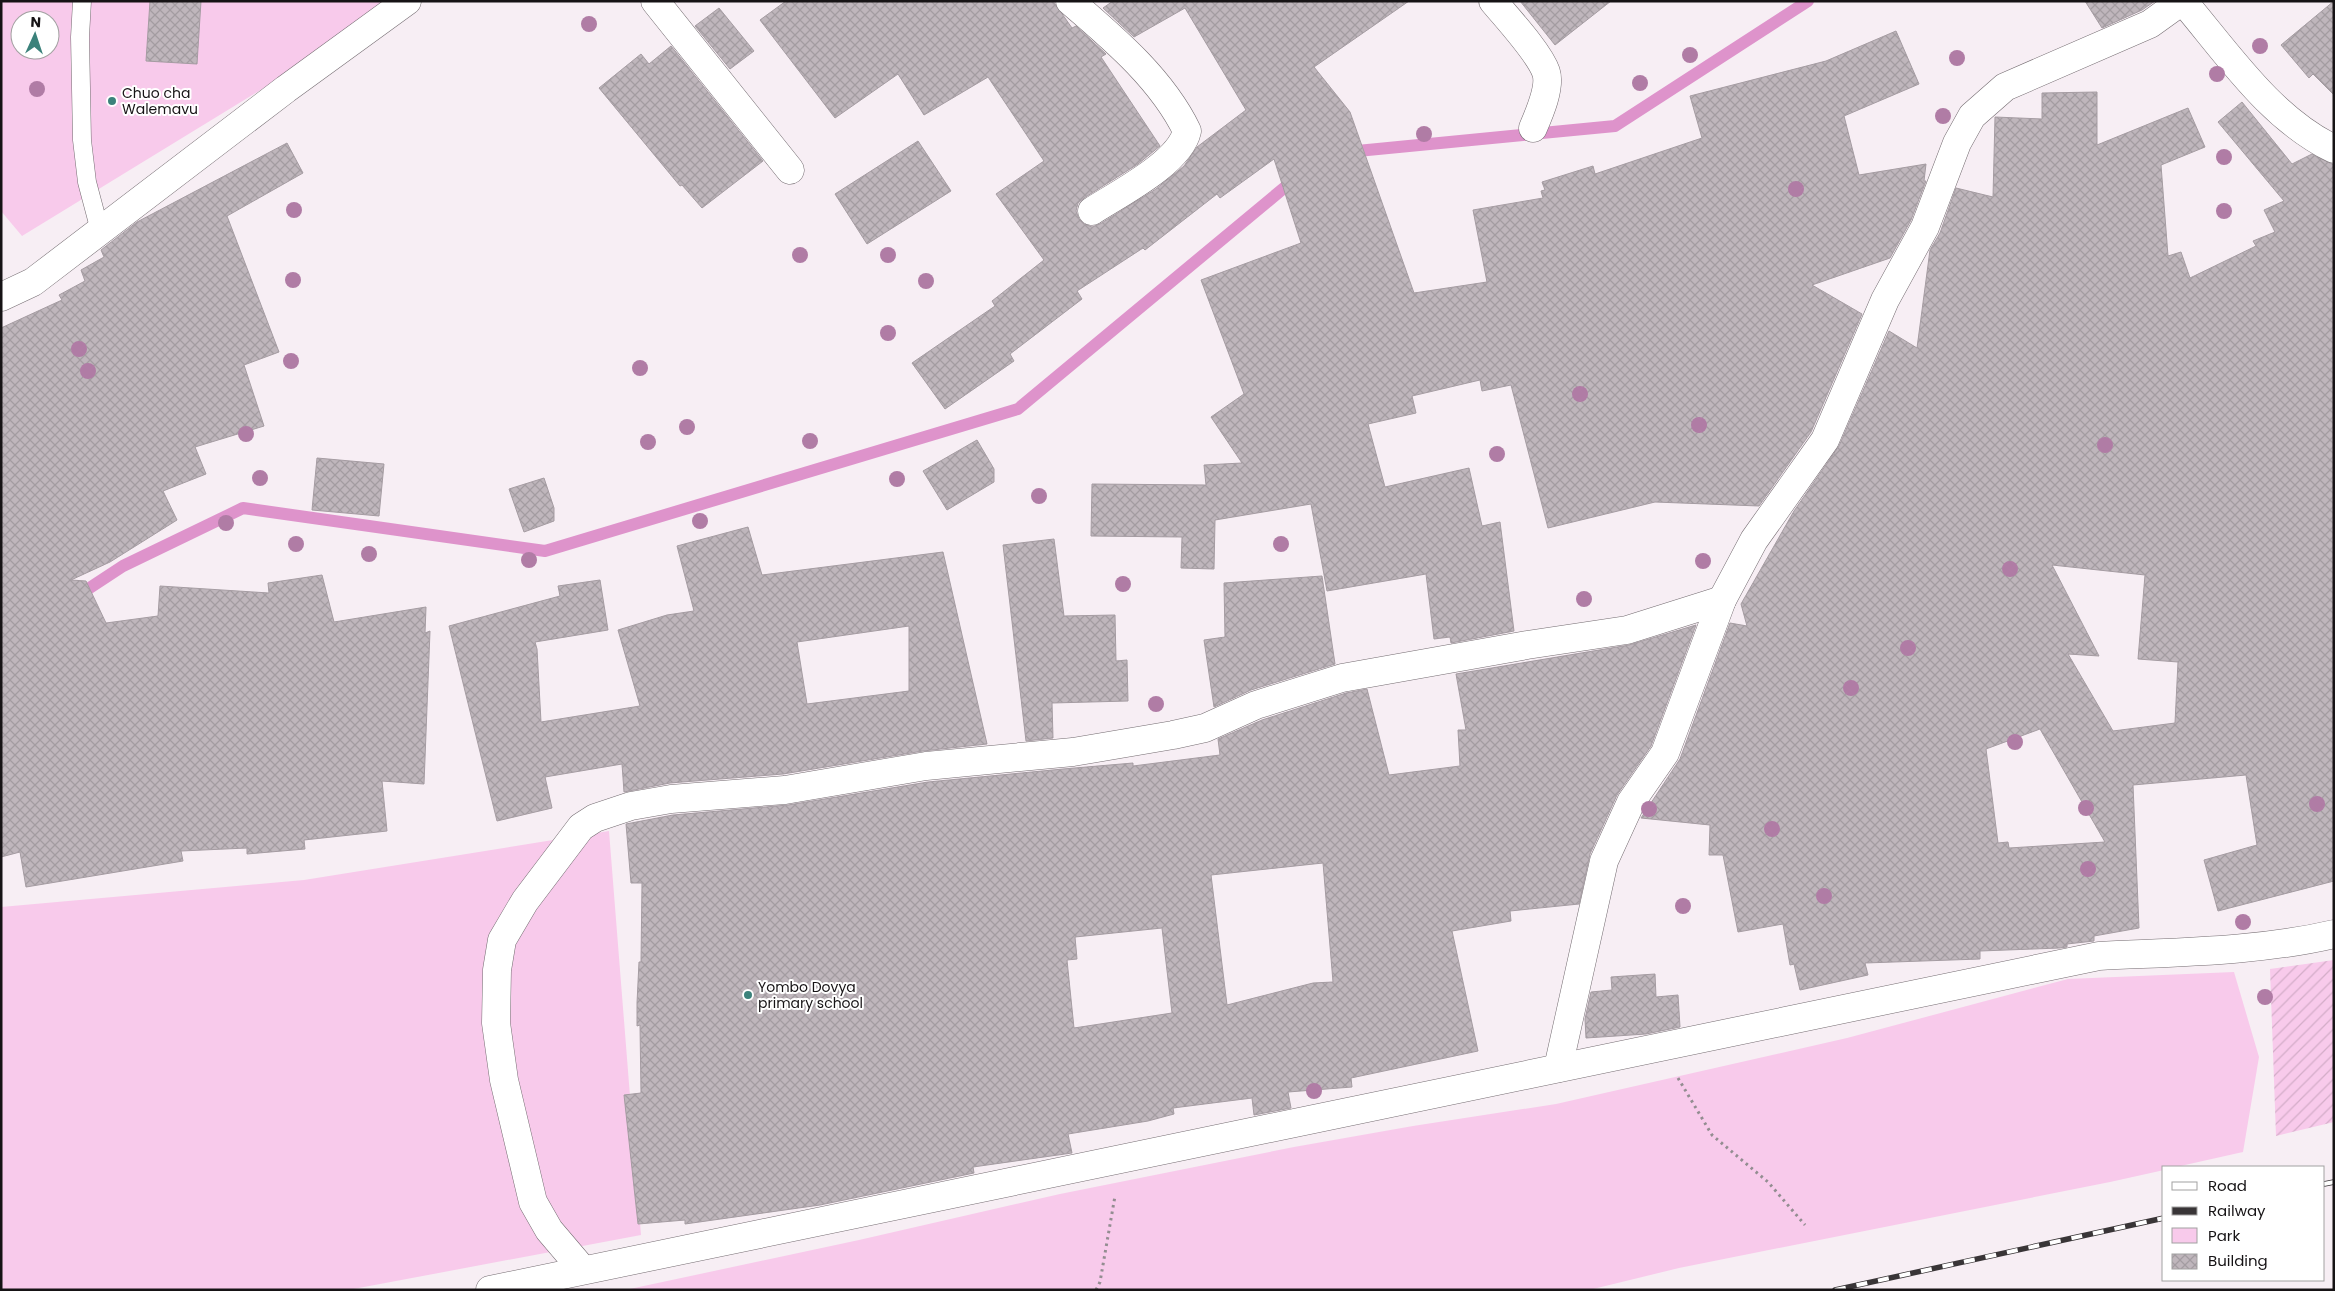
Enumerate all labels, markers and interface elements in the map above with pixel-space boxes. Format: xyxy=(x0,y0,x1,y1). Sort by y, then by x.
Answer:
north arrow xyxy=(10,10,60,60)
text: N xyxy=(30,12,41,32)
place label: Chuo cha Walemavu xyxy=(122,83,198,119)
marker: Chuo cha Walemavu xyxy=(106,95,118,107)
place label: Yombo Dovya primary school xyxy=(758,977,863,1013)
marker: Yombo Dovya primary school xyxy=(742,989,754,1001)
legend xyxy=(2162,1166,2325,1281)
text: Road xyxy=(2208,1175,2247,1196)
text: Railway xyxy=(2208,1200,2266,1221)
text: Park xyxy=(2208,1225,2240,1246)
text: Building xyxy=(2208,1250,2268,1271)

